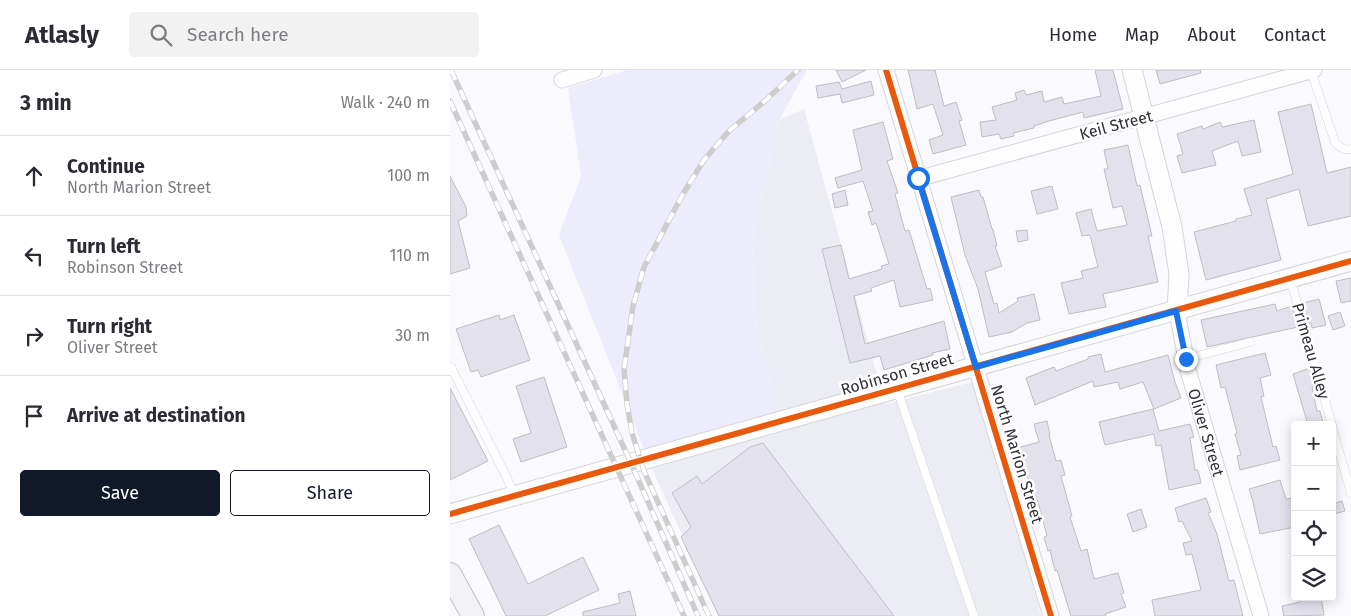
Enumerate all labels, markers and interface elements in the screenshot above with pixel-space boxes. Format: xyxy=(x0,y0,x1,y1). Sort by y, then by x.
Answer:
search box xyxy=(129,12,479,57)
text: Atlasly xyxy=(25,21,99,49)
icon: search xyxy=(147,21,175,49)
text: Search here xyxy=(187,23,289,46)
text: Home xyxy=(1049,24,1097,46)
text: Map xyxy=(1125,24,1159,46)
text: About xyxy=(1187,24,1236,46)
text: Contact xyxy=(1264,24,1326,46)
text: 3 min xyxy=(20,90,72,116)
text: Walk · 240 m xyxy=(341,93,430,112)
street label: Keil Street xyxy=(1077,106,1155,144)
text: Continue xyxy=(67,155,145,178)
icon: ahead xyxy=(20,162,48,190)
text: 100 m xyxy=(387,166,430,185)
route start xyxy=(907,167,930,190)
text: North Marion Street xyxy=(67,178,211,197)
text: Turn left xyxy=(67,235,141,258)
icon: left xyxy=(20,242,48,270)
text: 110 m xyxy=(389,246,430,265)
text: Robinson Street xyxy=(67,258,183,277)
street label: Primeau Alley xyxy=(1288,301,1334,401)
text: Turn right xyxy=(67,315,152,338)
icon: right xyxy=(20,322,48,350)
text: 30 m xyxy=(395,326,430,345)
text: Oliver Street xyxy=(67,338,158,357)
route end xyxy=(1175,348,1198,371)
street label: Robinson Street xyxy=(839,349,956,399)
street label: North Marion Street xyxy=(987,382,1047,526)
street label: Oliver Street xyxy=(1184,386,1229,479)
icon: arrive xyxy=(20,402,48,430)
text: Arrive at destination xyxy=(67,404,246,427)
map controls xyxy=(1291,421,1336,601)
button: + xyxy=(1291,421,1336,466)
button: − xyxy=(1291,466,1336,511)
button: Save xyxy=(20,470,220,516)
button: Share xyxy=(230,470,430,516)
button: locate xyxy=(1291,511,1336,556)
button: layers xyxy=(1291,556,1336,601)

